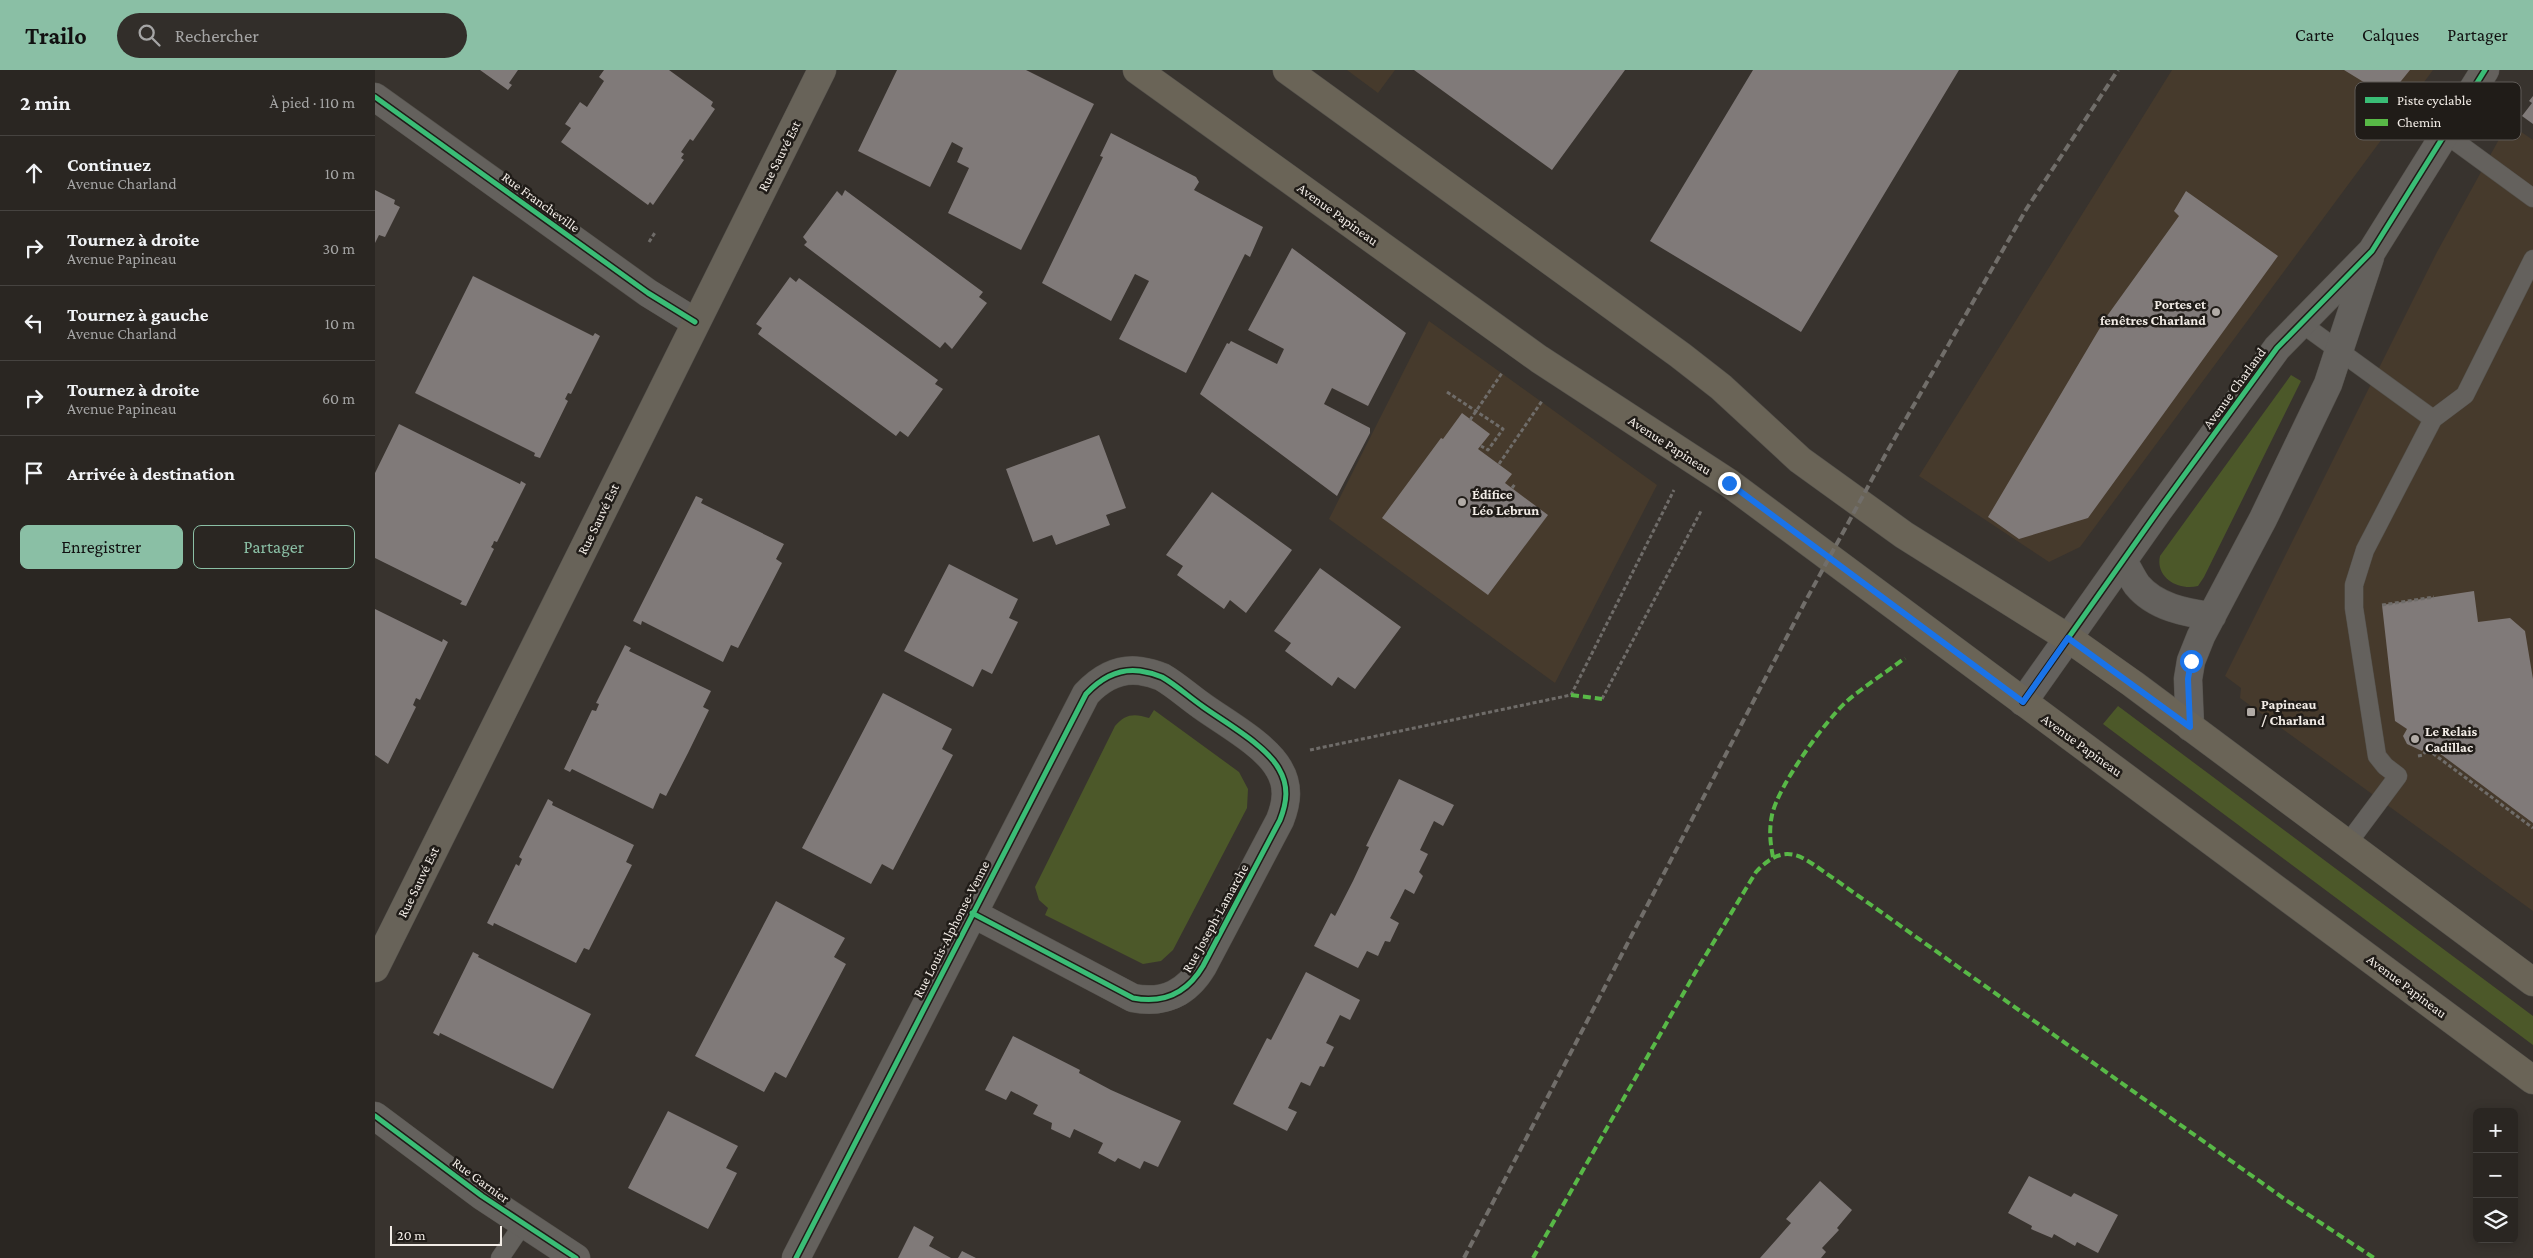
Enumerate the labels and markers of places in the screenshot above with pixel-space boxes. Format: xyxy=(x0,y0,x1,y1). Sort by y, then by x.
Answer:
place label: Portes et fenêtres Charland xyxy=(2100,296,2207,328)
marker: Portes et fenêtres Charland xyxy=(2210,306,2222,318)
place label: Édifice Léo Lebrun xyxy=(1472,486,1539,518)
marker: Édifice Léo Lebrun xyxy=(1456,496,1468,508)
place label: Papineau / Charland xyxy=(2261,696,2325,728)
marker: Papineau / Charland xyxy=(2245,706,2257,718)
place label: Le Relais Cadillac xyxy=(2425,723,2478,755)
marker: Le Relais Cadillac xyxy=(2409,733,2421,745)

